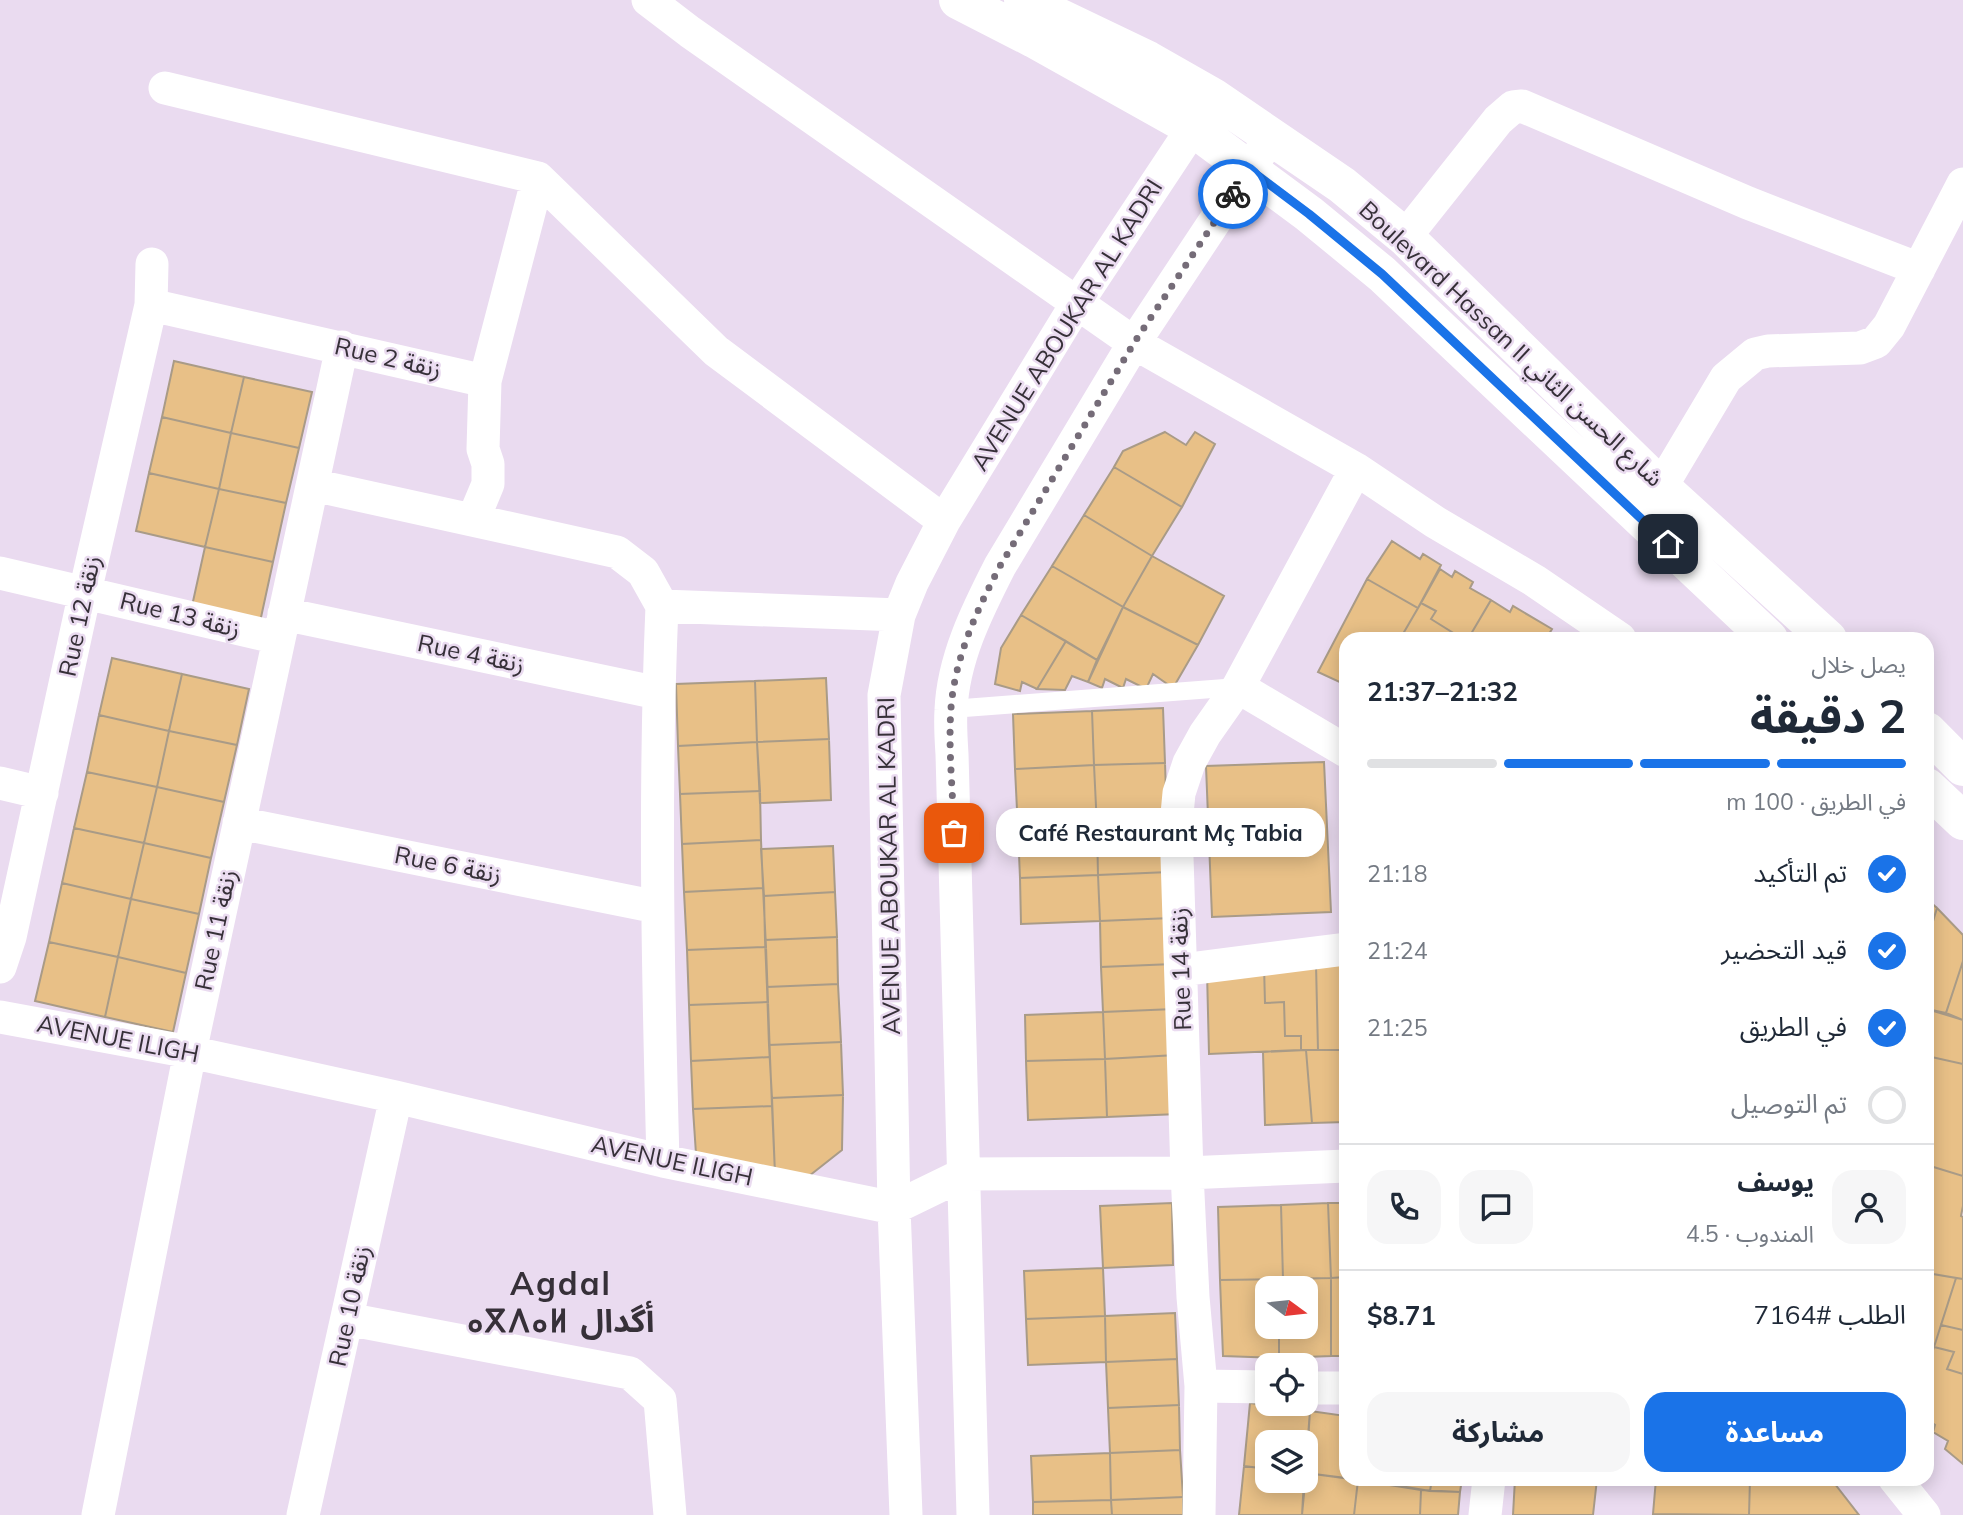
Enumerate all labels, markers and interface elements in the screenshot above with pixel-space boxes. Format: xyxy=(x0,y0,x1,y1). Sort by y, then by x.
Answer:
courier xyxy=(1198,159,1268,229)
street label: AVENUE ABOUKAR AL KADRI xyxy=(964,173,1168,476)
icon: bike xyxy=(1214,175,1252,213)
street label: Boulevard Hassan II شارع الحسن الثاني xyxy=(1350,194,1670,496)
street label: Rue 2 زنقة xyxy=(332,330,444,384)
pin xyxy=(1638,514,1698,574)
icon: home xyxy=(1649,525,1687,563)
street label: Rue 12 زنقة xyxy=(52,553,106,679)
street label: Rue 13 زنقة xyxy=(117,585,244,643)
street label: Rue 4 زنقة xyxy=(415,627,527,679)
text: يصل خلال xyxy=(1811,650,1906,679)
text: 21:32–21:37 xyxy=(1367,675,1518,708)
text: 2 دقيقة xyxy=(1750,687,1906,745)
street label: AVENUE ABOUKAR AL KADRI xyxy=(870,697,906,1035)
text: في الطريق · 100 m xyxy=(1726,787,1906,816)
pin xyxy=(924,803,984,863)
callout: Café Restaurant Mç Tabia xyxy=(996,808,1325,858)
icon: bag xyxy=(935,814,973,852)
text: Café Restaurant Mç Tabia xyxy=(1018,818,1303,847)
street label: Rue 6 زنقة xyxy=(392,839,504,889)
icon: check xyxy=(1868,855,1906,893)
text: تم التأكيد xyxy=(1753,856,1847,889)
text: 21:18 xyxy=(1367,859,1427,888)
street label: Rue 11 زنقة xyxy=(188,867,242,993)
street label: Rue 14 زنقة xyxy=(1163,907,1197,1031)
icon: check xyxy=(1868,932,1906,970)
text: قيد التحضير xyxy=(1721,933,1847,966)
text: 21:24 xyxy=(1367,936,1427,965)
street label: AVENUE ILIGH xyxy=(35,1008,202,1068)
icon: check xyxy=(1868,1009,1906,1047)
text: في الطريق xyxy=(1740,1010,1847,1043)
text: 21:25 xyxy=(1367,1013,1427,1042)
text: تم التوصيل xyxy=(1731,1087,1847,1120)
street label: AVENUE ILIGH xyxy=(589,1128,756,1192)
text: يوسف xyxy=(1737,1165,1814,1198)
button: phone xyxy=(1367,1170,1441,1244)
button: chat xyxy=(1459,1170,1533,1244)
button: person xyxy=(1832,1170,1906,1244)
text: المندوب · 4.5 xyxy=(1686,1219,1814,1248)
street label: Rue 10 زنقة xyxy=(322,1243,376,1369)
district label: Agdal ⴰⴳⴷⴰⵍ أگدال xyxy=(468,1263,654,1340)
north arrow xyxy=(1255,1276,1318,1339)
map controls xyxy=(1255,1276,1318,1493)
text: الطلب #7164 xyxy=(1754,1298,1906,1331)
text: $8.71 xyxy=(1367,1299,1436,1332)
button: locate xyxy=(1255,1353,1318,1416)
button: مشاركة xyxy=(1367,1392,1630,1472)
button: مساعدة xyxy=(1644,1392,1906,1472)
button: layers xyxy=(1255,1430,1318,1493)

